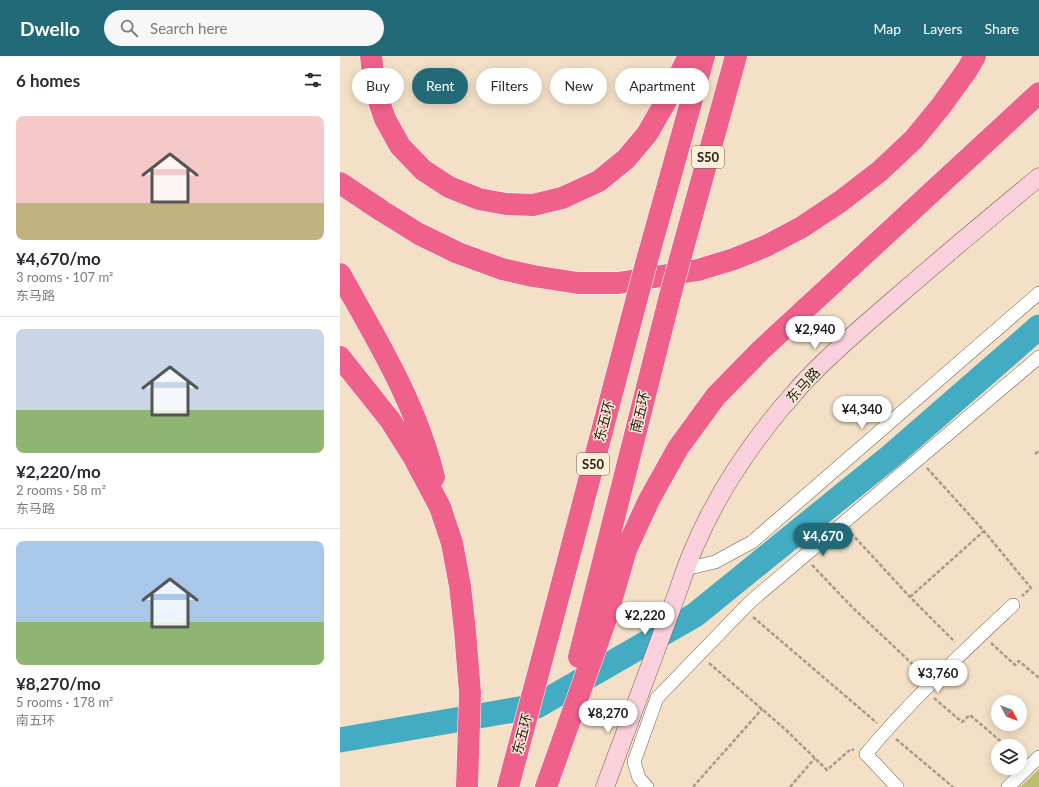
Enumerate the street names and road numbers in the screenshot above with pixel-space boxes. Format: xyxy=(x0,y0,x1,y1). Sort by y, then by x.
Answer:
road number: S50 xyxy=(692,146,724,168)
street label: 东马路 xyxy=(782,364,823,406)
street label: 南五环 xyxy=(626,389,653,434)
street label: 东五环 xyxy=(590,398,617,443)
road number: S50 xyxy=(577,453,609,475)
street label: 东五环 xyxy=(508,711,535,756)

